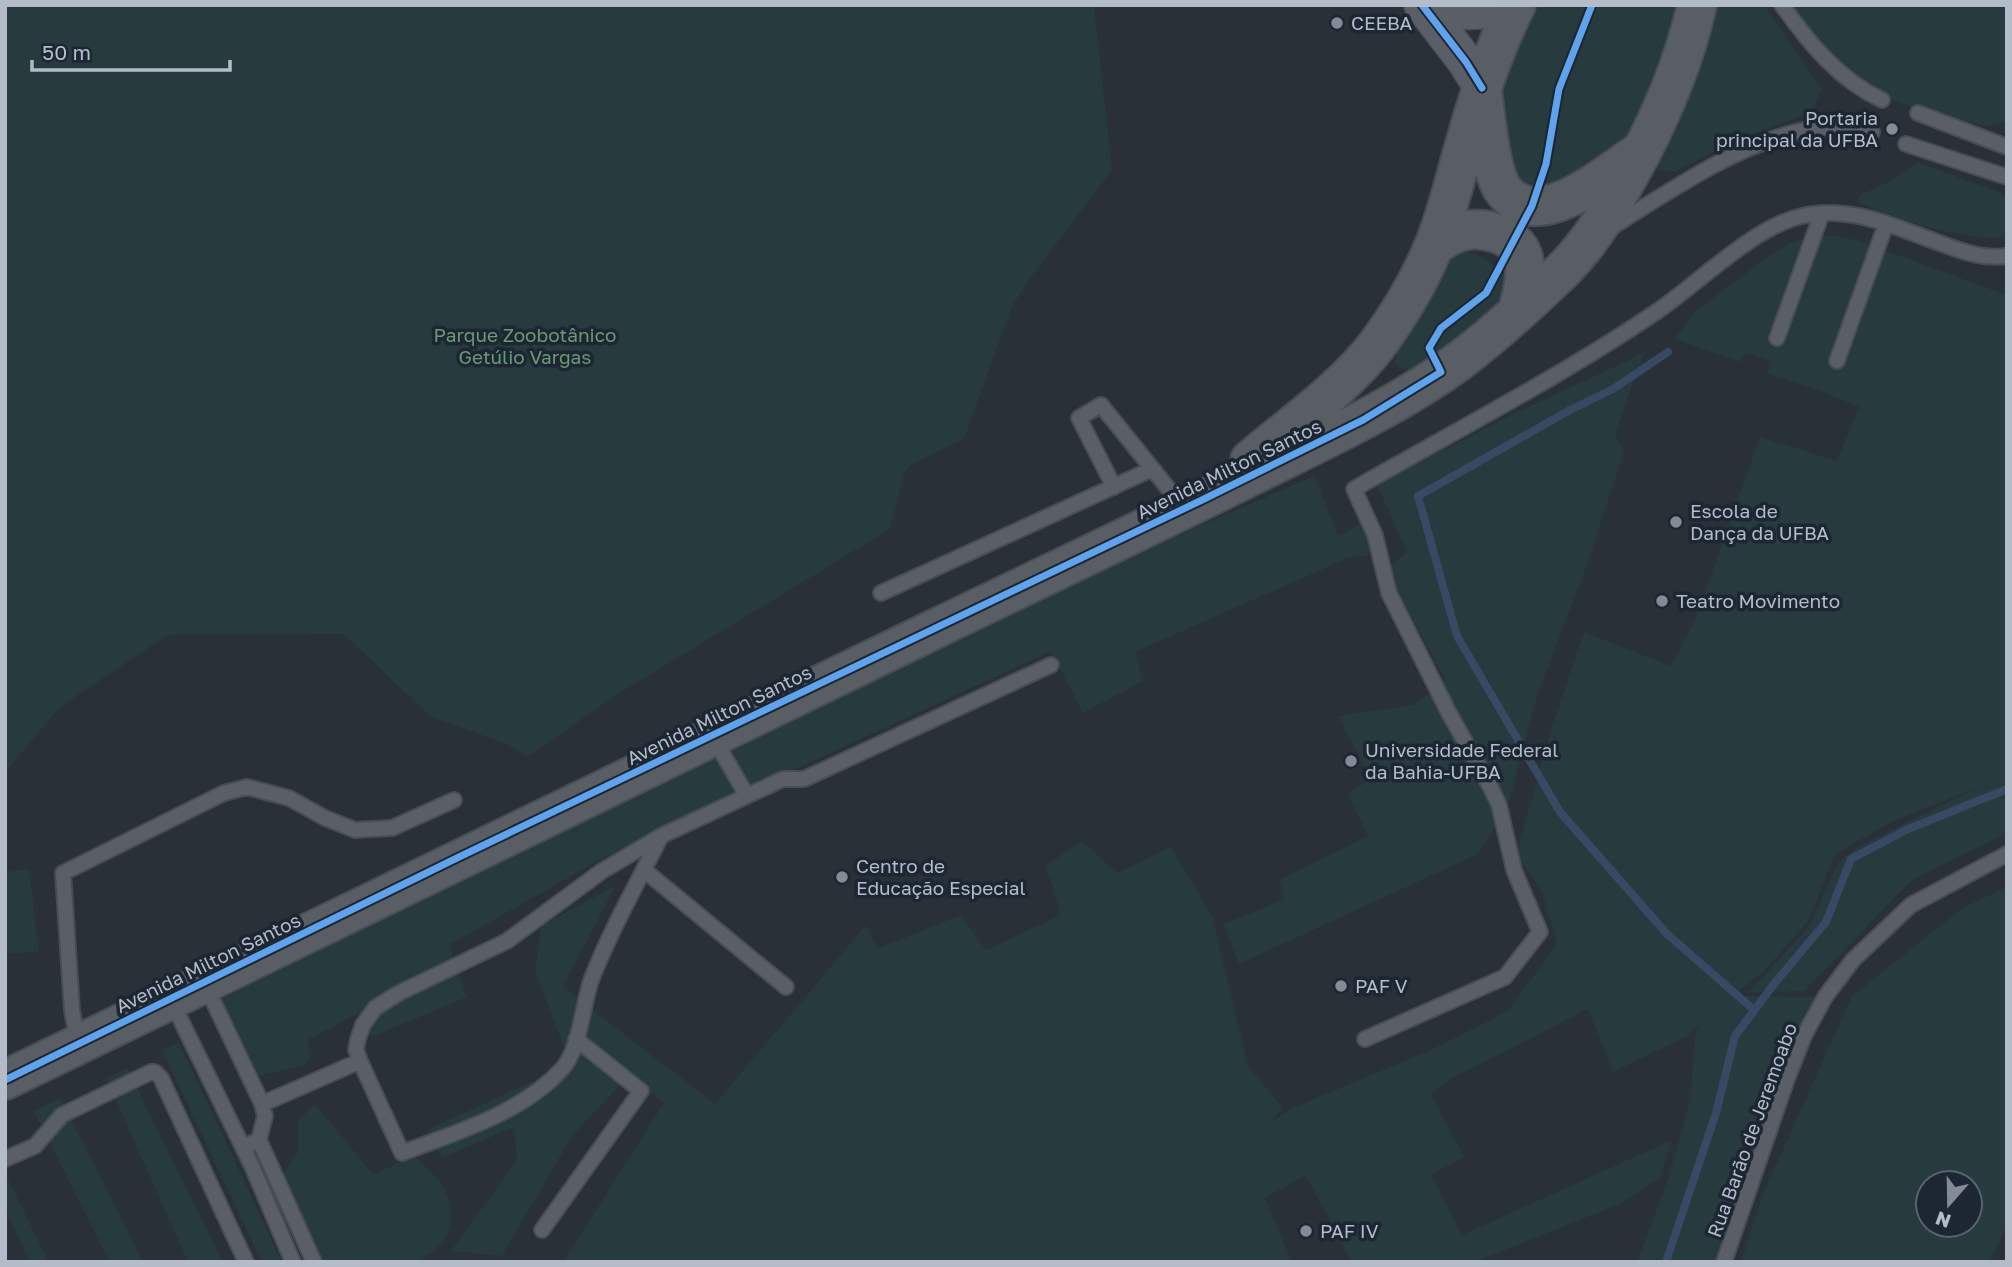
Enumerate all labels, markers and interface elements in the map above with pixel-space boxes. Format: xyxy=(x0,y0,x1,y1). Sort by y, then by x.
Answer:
place label: CEEBA xyxy=(1351,11,1412,34)
marker: CEEBA xyxy=(1329,15,1345,31)
scale bar xyxy=(32,28,229,72)
text: 50 m xyxy=(42,39,91,65)
place label: Portaria principal da UFBA xyxy=(1716,106,1878,151)
marker: Portaria principal da UFBA xyxy=(1884,121,1900,137)
park label: Parque Zoobotânico Getúlio Vargas xyxy=(434,323,616,368)
street label: Avenida Milton Santos xyxy=(1133,414,1325,523)
place label: Escola de Dança da UFBA xyxy=(1690,499,1829,544)
marker: Escola de Dança da UFBA xyxy=(1668,514,1684,530)
place label: Teatro Movimento xyxy=(1676,589,1840,612)
marker: Teatro Movimento xyxy=(1654,593,1670,609)
street label: Avenida Milton Santos xyxy=(623,660,815,769)
place label: Universidade Federal da Bahia-UFBA xyxy=(1365,738,1558,783)
marker: Universidade Federal da Bahia-UFBA xyxy=(1343,753,1359,769)
place label: Centro de Educação Especial xyxy=(856,854,1026,899)
marker: Centro de Educação Especial xyxy=(834,869,850,885)
street label: Avenida Milton Santos xyxy=(112,908,304,1017)
place label: PAF V xyxy=(1355,974,1408,997)
marker: PAF V xyxy=(1333,978,1349,994)
street label: Rua Barão de Jeremoabo xyxy=(1702,1020,1801,1240)
north arrow xyxy=(1914,1169,1984,1239)
text: N xyxy=(1932,1207,1954,1234)
place label: PAF IV xyxy=(1320,1219,1379,1242)
marker: PAF IV xyxy=(1298,1223,1314,1239)

